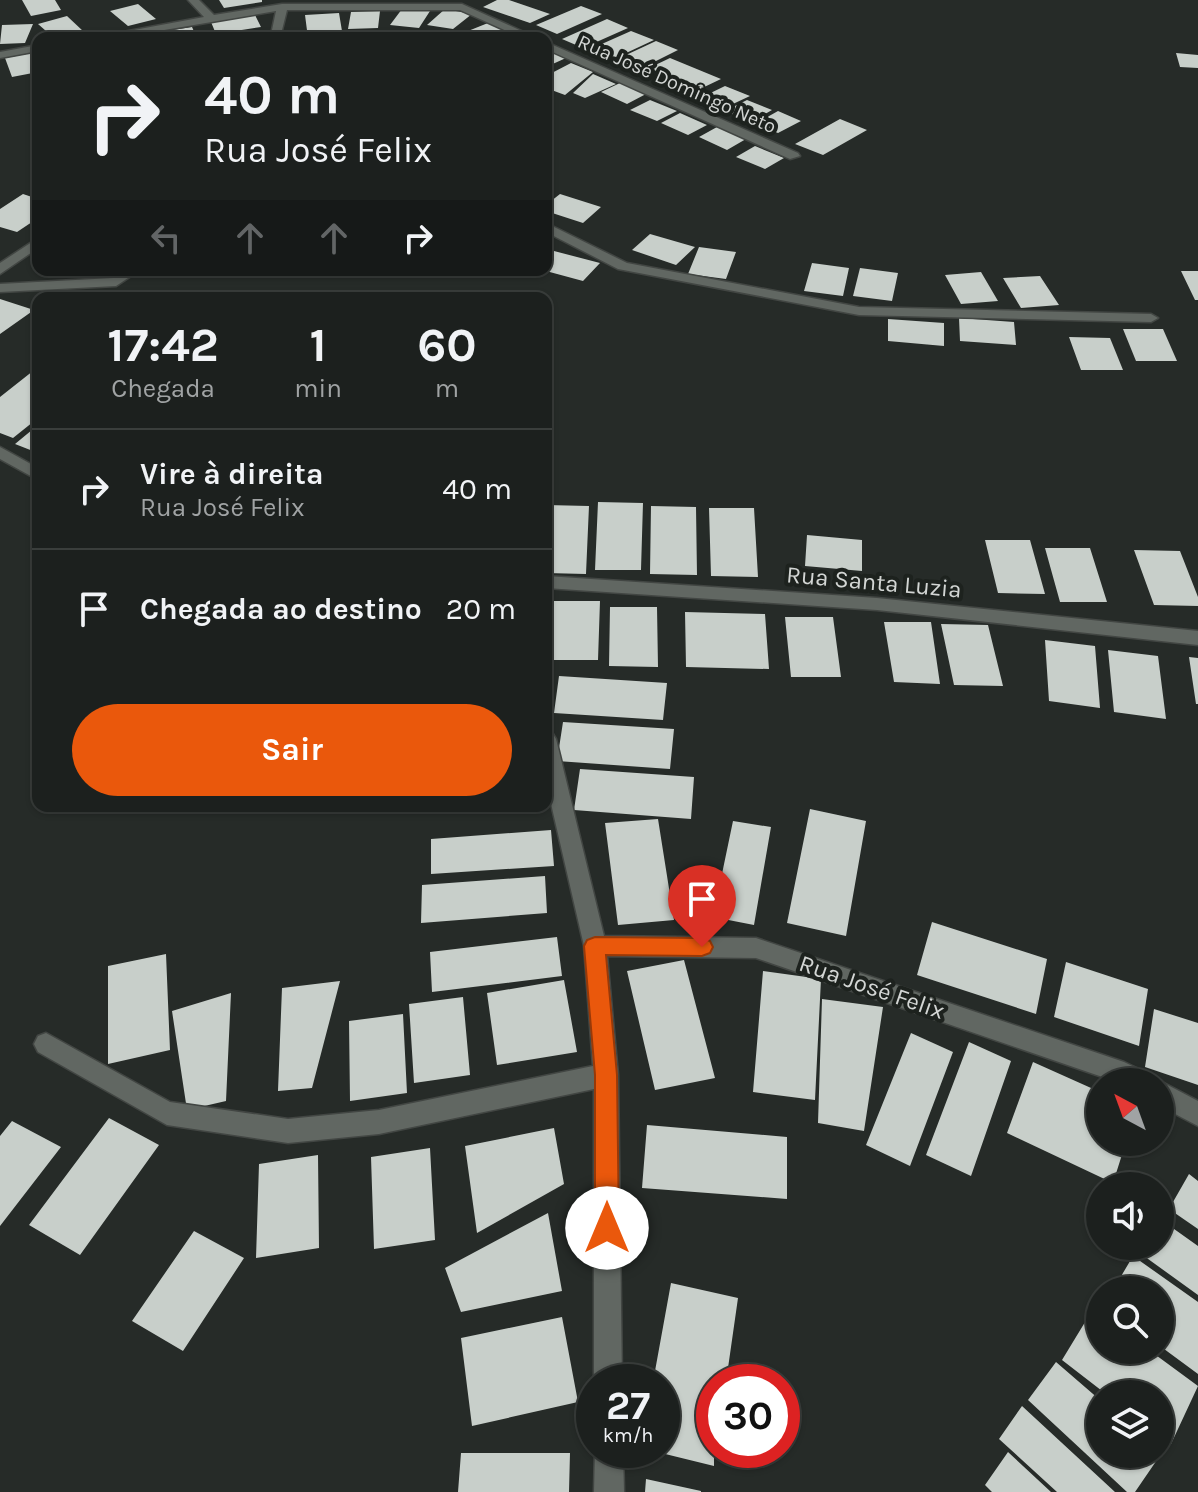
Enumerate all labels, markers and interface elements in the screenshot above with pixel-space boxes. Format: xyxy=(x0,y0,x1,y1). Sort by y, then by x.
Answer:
street label: Rua José Domingo Neto xyxy=(574,30,780,138)
text: 40 m xyxy=(204,62,340,127)
icon: right xyxy=(72,64,176,168)
text: Rua José Felix xyxy=(204,129,432,171)
icon: left xyxy=(144,216,188,260)
icon: ahead xyxy=(228,216,272,260)
icon: ahead xyxy=(312,216,356,260)
icon: right xyxy=(396,216,440,260)
text: 17:42 xyxy=(107,317,219,373)
text: 1 xyxy=(309,317,327,373)
text: 60 xyxy=(417,317,477,373)
text: Chegada xyxy=(111,373,215,404)
text: min xyxy=(294,373,342,404)
text: m xyxy=(435,373,459,404)
text: Vire à direita xyxy=(140,456,323,492)
icon: right xyxy=(72,467,116,511)
text: 40 m xyxy=(442,471,512,507)
text: Rua José Felix xyxy=(140,492,305,523)
street label: Rua Santa Luzia xyxy=(785,560,963,604)
icon: arrive xyxy=(72,587,116,631)
text: Chegada ao destino xyxy=(140,591,422,627)
text: 20 m xyxy=(446,591,516,627)
button: Sair xyxy=(72,704,512,796)
pin xyxy=(668,865,736,947)
icon: arrive xyxy=(680,877,724,921)
street label: Rua José Felix xyxy=(796,949,948,1025)
north arrow xyxy=(1086,1068,1174,1156)
map controls xyxy=(1086,1068,1174,1468)
button: sound xyxy=(1086,1172,1174,1260)
position arrow xyxy=(565,1186,649,1270)
button: search xyxy=(1086,1276,1174,1364)
speed limit sign: 30 xyxy=(696,1364,800,1468)
button: layers xyxy=(1086,1380,1174,1468)
text: 27 xyxy=(606,1382,650,1429)
text: km/h xyxy=(603,1424,653,1447)

